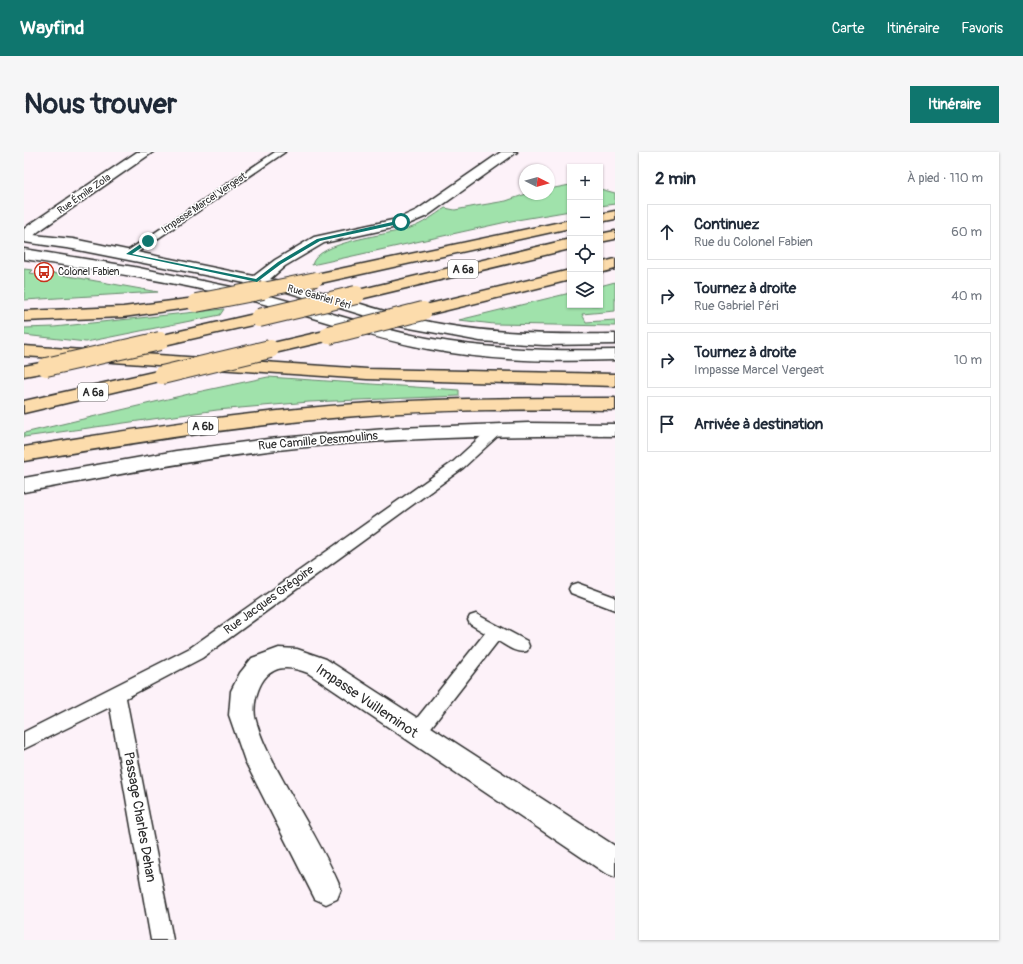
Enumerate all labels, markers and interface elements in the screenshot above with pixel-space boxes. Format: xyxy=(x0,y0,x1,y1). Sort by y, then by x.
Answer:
text: Wayfind xyxy=(20,16,84,40)
text: Carte xyxy=(832,20,864,37)
text: Itinéraire xyxy=(886,20,939,37)
text: Favoris xyxy=(961,20,1003,37)
button: Itinéraire xyxy=(910,86,999,123)
text: Nous trouver xyxy=(24,87,177,122)
north arrow xyxy=(519,164,555,200)
map controls xyxy=(567,164,603,308)
button: + xyxy=(567,164,603,200)
text: 2 min xyxy=(655,168,696,189)
street label: Rue Émile Zola xyxy=(54,170,113,217)
street label: Impasse Marcel Vergeat xyxy=(159,170,250,236)
text: À pied · 110 m xyxy=(907,170,983,186)
button: − xyxy=(567,200,603,236)
route start xyxy=(392,213,410,231)
text: Continuez xyxy=(694,215,759,234)
icon: ahead xyxy=(656,221,678,243)
text: 60 m xyxy=(951,224,982,240)
route end xyxy=(139,232,157,250)
text: Rue du Colonel Fabien xyxy=(694,234,813,250)
button: locate xyxy=(567,236,603,272)
road number: A 6a xyxy=(448,260,478,278)
bus stop icon: Colonel Fabien xyxy=(33,261,55,283)
place label: Colonel Fabien xyxy=(58,266,120,278)
button: layers xyxy=(567,272,603,308)
text: Tournez à droite xyxy=(694,279,796,298)
street label: Rue Gabriel Péri xyxy=(286,282,352,312)
icon: right xyxy=(656,285,678,307)
text: 40 m xyxy=(951,288,982,304)
text: Rue Gabriel Péri xyxy=(694,298,779,314)
text: Tournez à droite xyxy=(694,343,796,362)
icon: right xyxy=(656,349,678,371)
text: 10 m xyxy=(954,352,982,368)
text: Impasse Marcel Vergeat xyxy=(694,362,824,378)
road number: A 6a xyxy=(78,383,108,401)
icon: arrive xyxy=(656,413,678,435)
text: Arrivée à destination xyxy=(694,415,823,434)
road number: A 6b xyxy=(188,417,218,435)
street label: Rue Camille Desmoulins xyxy=(257,428,379,454)
street label: Rue Jacques Grégoire xyxy=(221,562,317,638)
street label: Impasse Vuilleminot xyxy=(313,661,422,742)
street label: Passage Charles Dehan xyxy=(120,750,160,884)

